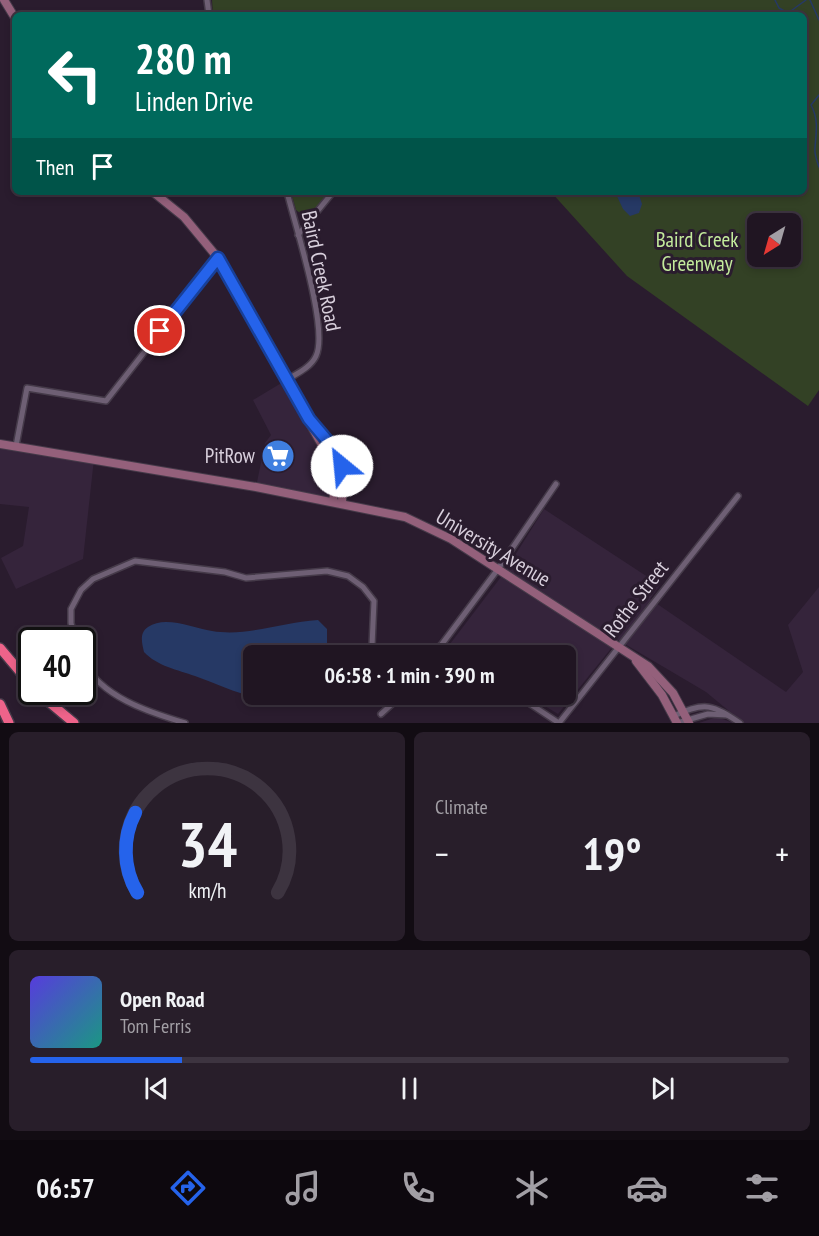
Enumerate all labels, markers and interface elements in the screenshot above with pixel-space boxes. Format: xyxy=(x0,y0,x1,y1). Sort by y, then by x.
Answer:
text: 280 m xyxy=(135,31,232,86)
icon: left xyxy=(36,36,114,114)
text: Linden Drive xyxy=(135,84,253,118)
icon: arrive xyxy=(86,150,119,183)
text: Then xyxy=(36,153,74,181)
street label: Baird Creek Road xyxy=(296,208,347,334)
north arrow xyxy=(747,213,801,267)
map controls xyxy=(747,213,801,267)
park label: Baird Creek Greenway xyxy=(656,226,738,277)
pin xyxy=(134,305,185,356)
icon: arrive xyxy=(143,314,176,347)
position arrow xyxy=(310,434,374,498)
supermarket icon: PitRow xyxy=(260,438,296,474)
place label: PitRow xyxy=(205,442,256,469)
street label: University Avenue xyxy=(431,503,555,592)
street label: Rothe Street xyxy=(597,555,674,642)
speed limit sign: 40 xyxy=(18,627,96,705)
text: 06:58 · 1 min · 390 m xyxy=(324,661,495,689)
text: Climate xyxy=(435,794,488,820)
text: 34 xyxy=(177,803,237,884)
text: 19° xyxy=(582,824,642,882)
text: − xyxy=(435,832,449,875)
text: + xyxy=(775,832,789,875)
text: km/h xyxy=(188,877,226,905)
text: Open Road xyxy=(120,985,205,1013)
text: Tom Ferris xyxy=(120,1013,191,1039)
icon: previous xyxy=(140,1072,173,1105)
icon: pause xyxy=(393,1072,426,1105)
icon: next xyxy=(646,1072,679,1105)
icon: directions xyxy=(167,1167,209,1209)
icon: music xyxy=(282,1167,324,1209)
icon: phone xyxy=(397,1167,439,1209)
icon: climate xyxy=(511,1167,553,1209)
icon: car xyxy=(626,1167,668,1209)
icon: filters xyxy=(741,1167,783,1209)
text: 06:57 xyxy=(36,1171,95,1205)

